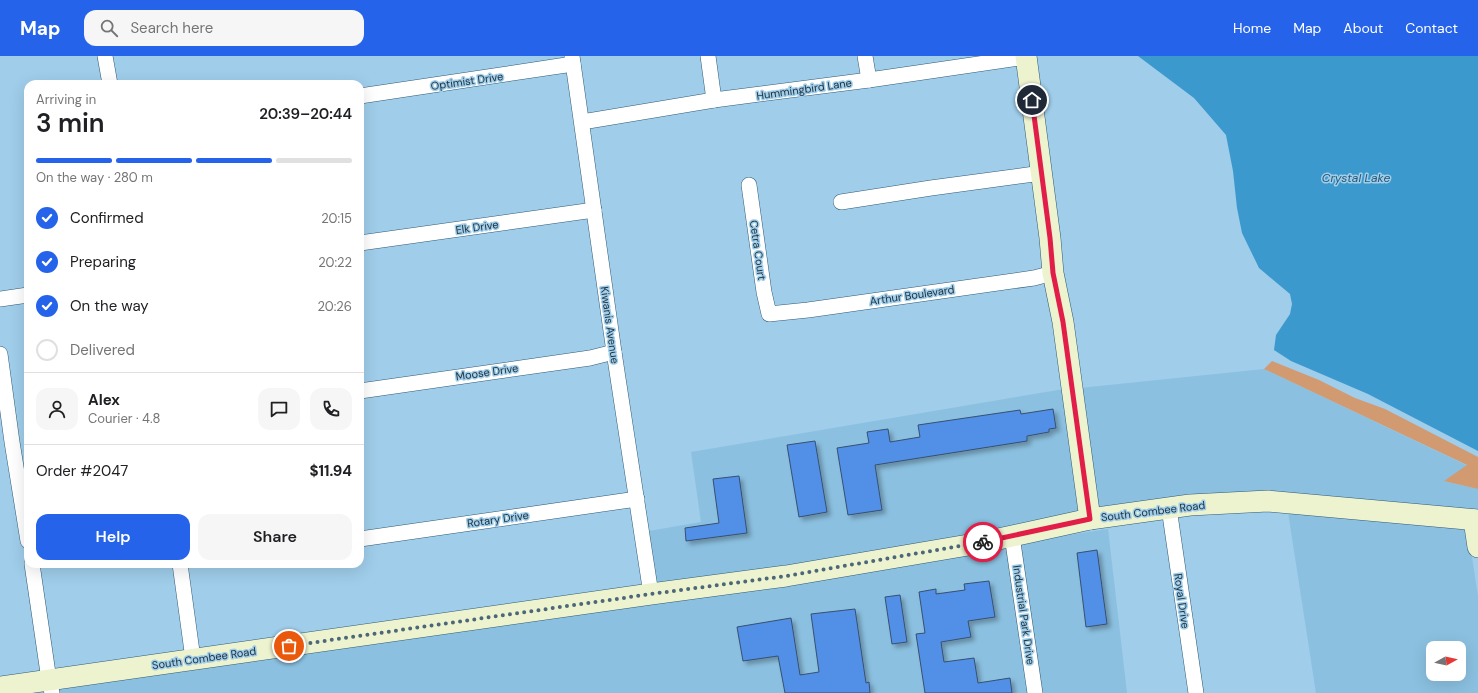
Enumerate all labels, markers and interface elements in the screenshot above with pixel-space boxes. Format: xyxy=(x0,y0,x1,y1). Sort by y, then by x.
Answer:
search box xyxy=(84,10,364,46)
text: Map xyxy=(20,16,60,41)
icon: search xyxy=(98,17,120,39)
text: Search here xyxy=(130,18,213,38)
text: Home xyxy=(1233,19,1271,37)
text: Map xyxy=(1293,19,1321,37)
text: About xyxy=(1343,19,1383,37)
text: Contact xyxy=(1405,19,1458,37)
street label: Optimist Drive xyxy=(430,69,504,93)
street label: Hummingbird Lane xyxy=(755,75,853,103)
pin xyxy=(1015,83,1049,117)
icon: home xyxy=(1021,89,1043,111)
text: Arriving in xyxy=(36,91,96,108)
text: 20:39–20:44 xyxy=(259,104,352,124)
text: 3 min xyxy=(36,106,105,140)
text: On the way · 280 m xyxy=(36,169,153,186)
water label: Crystal Lake xyxy=(1322,170,1390,186)
icon: check xyxy=(36,207,58,229)
text: Confirmed xyxy=(70,208,144,228)
text: 20:15 xyxy=(321,210,352,227)
street label: Elk Drive xyxy=(455,217,499,237)
street label: Cetra Court xyxy=(747,219,769,281)
icon: check xyxy=(36,251,58,273)
text: Preparing xyxy=(70,252,136,272)
text: 20:22 xyxy=(318,254,352,271)
street label: Arthur Boulevard xyxy=(869,282,955,308)
street label: Kiwanis Avenue xyxy=(598,285,622,365)
icon: check xyxy=(36,295,58,317)
text: On the way xyxy=(70,296,149,316)
text: 20:26 xyxy=(317,298,352,315)
text: Delivered xyxy=(70,340,135,360)
street label: Moose Drive xyxy=(455,361,519,383)
button: person xyxy=(36,388,78,430)
button: chat xyxy=(258,388,300,430)
button: phone xyxy=(310,388,352,430)
text: Alex xyxy=(88,390,120,410)
text: Courier · 4.8 xyxy=(88,410,160,427)
text: Order #2047 xyxy=(36,461,128,481)
text: $11.94 xyxy=(309,461,352,481)
street label: South Combee Road xyxy=(1100,498,1206,524)
street label: Rotary Drive xyxy=(466,508,530,530)
button: Help xyxy=(36,514,190,560)
button: Share xyxy=(198,514,352,560)
courier xyxy=(963,522,1003,562)
icon: bike xyxy=(972,531,994,553)
street label: Industrial Park Drive xyxy=(1010,564,1038,666)
street label: Royal Drive xyxy=(1171,573,1193,629)
pin xyxy=(272,629,306,663)
icon: bag xyxy=(278,635,300,657)
north arrow xyxy=(1426,641,1466,681)
map controls xyxy=(1426,641,1466,681)
street label: South Combee Road xyxy=(151,644,257,672)

